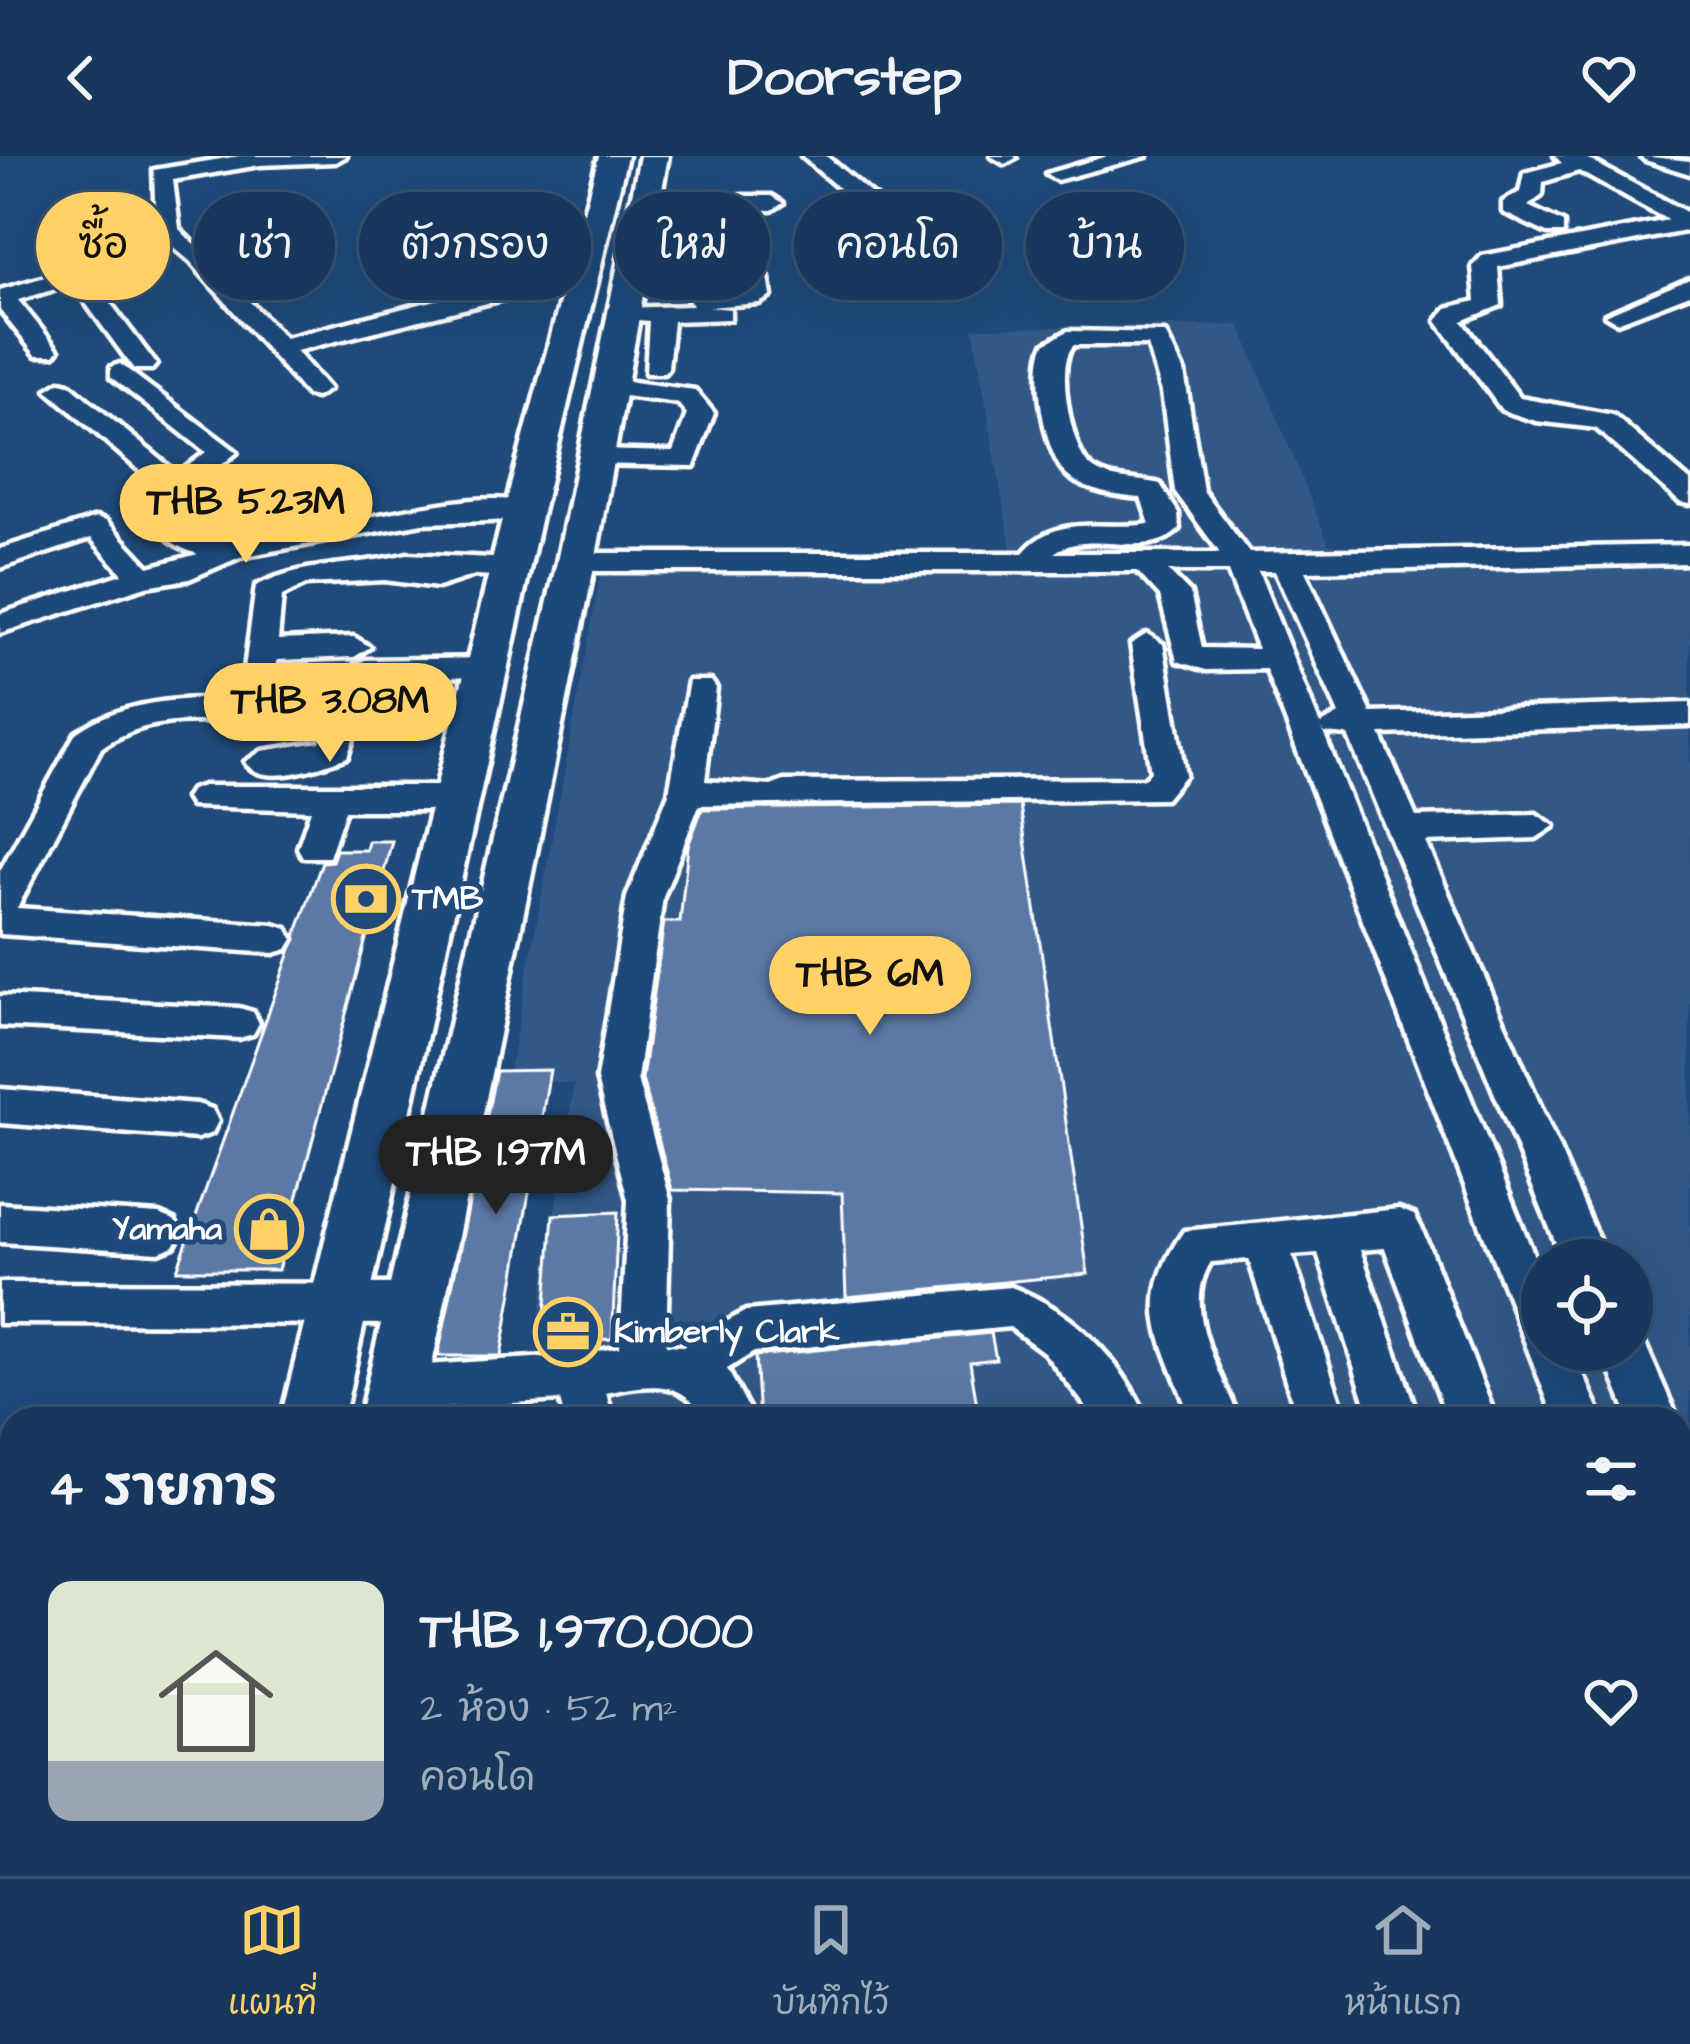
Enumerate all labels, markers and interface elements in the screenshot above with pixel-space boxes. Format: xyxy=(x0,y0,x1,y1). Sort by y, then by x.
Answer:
text: Doorstep xyxy=(728,41,962,116)
icon: back xyxy=(48,45,114,111)
icon: heart xyxy=(1576,45,1642,111)
chip: ซื้อ xyxy=(36,192,170,300)
chip: เช่า xyxy=(194,192,335,300)
chip: ตัวกรอง xyxy=(359,192,591,300)
chip: ใหม่ xyxy=(615,192,770,300)
chip: คอนโด xyxy=(794,192,1002,300)
chip: บ้าน xyxy=(1026,192,1184,300)
pin: THB 5.23M xyxy=(109,464,383,566)
text: THB 5.23M xyxy=(147,476,345,530)
pin: THB 3.08M xyxy=(193,663,467,765)
text: THB 3.08M xyxy=(231,675,429,729)
bank icon: TMB xyxy=(331,864,401,934)
place label: TMB xyxy=(411,876,484,922)
pin: THB 6M xyxy=(772,936,968,1038)
text: THB 6M xyxy=(796,948,944,1002)
pin: THB 1.97M xyxy=(359,1115,633,1217)
text: THB 1.97M xyxy=(406,1127,586,1181)
shop icon: Yamaha xyxy=(234,1194,304,1264)
place label: Yamaha xyxy=(112,1206,222,1252)
map controls xyxy=(1521,1239,1653,1371)
button: locate xyxy=(1521,1239,1653,1371)
office icon: Kimberly Clark xyxy=(533,1297,603,1367)
place label: Kimberly Clark xyxy=(614,1309,840,1357)
icon: filters xyxy=(1578,1446,1644,1512)
text: 4 รายการ xyxy=(48,1454,277,1525)
text: THB 1,970,000 xyxy=(420,1597,753,1668)
icon: home xyxy=(144,1629,288,1773)
icon: heart xyxy=(1578,1668,1644,1734)
text: 2 ห้อง · 52 m² xyxy=(420,1683,677,1737)
text: คอนโด xyxy=(420,1752,535,1806)
tab: แผนที่ xyxy=(228,1897,317,2027)
tab: บันทึกไว้ xyxy=(773,1897,889,2027)
tab: หน้าแรก xyxy=(1344,1897,1462,2027)

